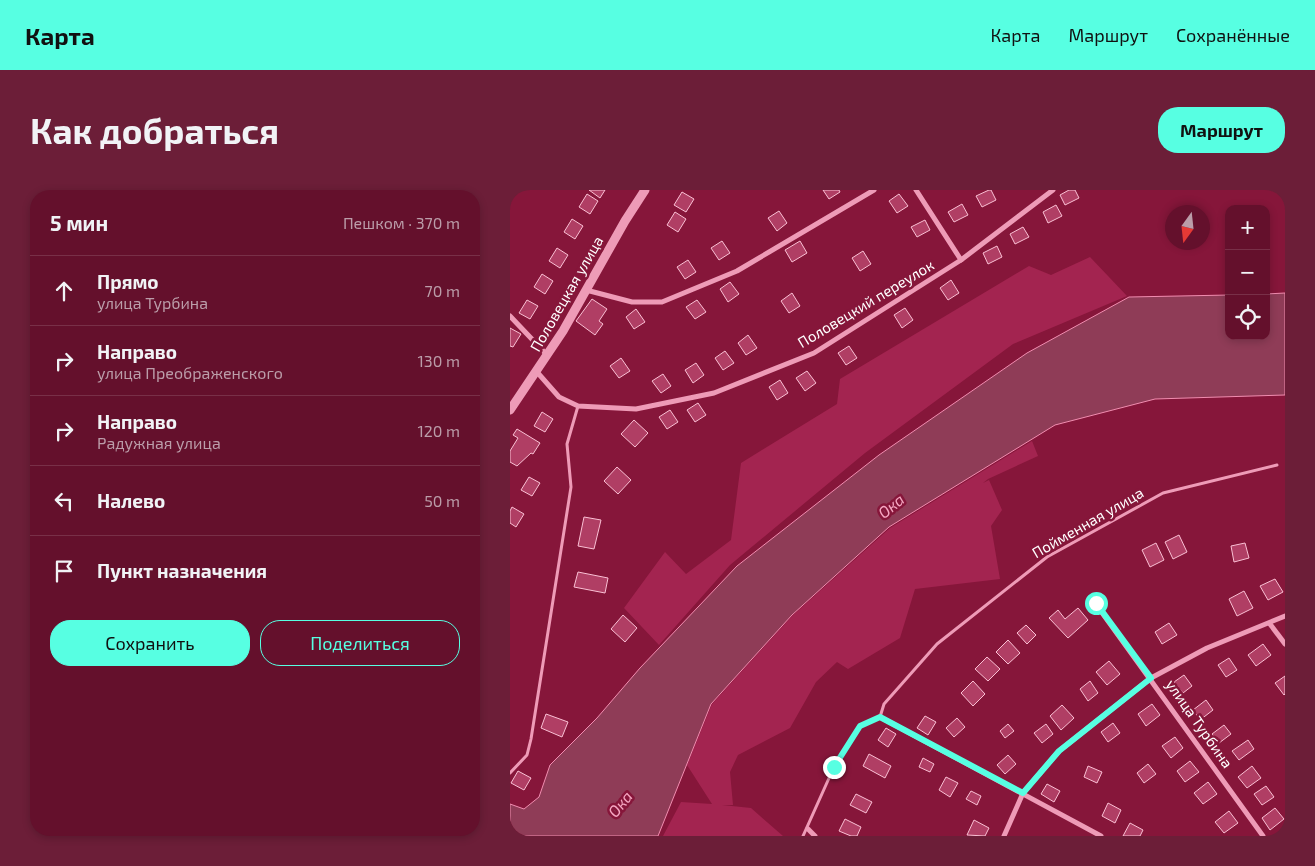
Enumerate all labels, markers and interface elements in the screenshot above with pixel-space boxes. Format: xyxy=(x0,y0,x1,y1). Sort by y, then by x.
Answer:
text: Карта xyxy=(25,21,95,50)
text: Карта xyxy=(990,24,1040,46)
text: Маршрут xyxy=(1068,24,1148,46)
text: Сохранённые xyxy=(1176,24,1290,46)
button: Маршрут xyxy=(1158,107,1285,153)
text: Как добраться xyxy=(30,109,279,151)
north arrow xyxy=(1165,205,1210,250)
map controls xyxy=(1225,205,1270,340)
button: + xyxy=(1225,205,1270,250)
text: 5 мин xyxy=(50,210,108,235)
text: Пешком · 370 m xyxy=(343,213,460,232)
street label: Половецкая улица xyxy=(526,232,607,355)
button: − xyxy=(1225,250,1270,295)
street label: Половецкий переулок xyxy=(794,255,937,352)
text: Прямо xyxy=(97,270,159,293)
icon: ahead xyxy=(50,277,78,305)
text: 70 m xyxy=(425,281,460,300)
text: улица Турбина xyxy=(97,293,208,312)
button: locate xyxy=(1225,295,1270,340)
text: Направо xyxy=(97,340,177,363)
icon: right xyxy=(50,347,78,375)
text: 130 m xyxy=(418,351,460,370)
text: улица Преображенского xyxy=(97,363,283,382)
text: Направо xyxy=(97,410,177,433)
icon: right xyxy=(50,417,78,445)
text: 120 m xyxy=(417,421,460,440)
text: Радужная улица xyxy=(97,433,221,452)
street label: Пойменная улица xyxy=(1029,483,1147,562)
icon: left xyxy=(50,487,78,515)
text: Налево xyxy=(97,489,165,512)
water label: Ока xyxy=(874,489,908,522)
text: 50 m xyxy=(424,491,460,510)
icon: arrive xyxy=(50,557,78,585)
text: Пункт назначения xyxy=(97,559,267,582)
route start xyxy=(1085,592,1108,615)
button: Сохранить xyxy=(50,620,250,666)
button: Поделиться xyxy=(260,620,460,666)
street label: улица Турбина xyxy=(1162,676,1237,772)
route end xyxy=(823,756,846,779)
water label: Ока xyxy=(603,787,636,821)

